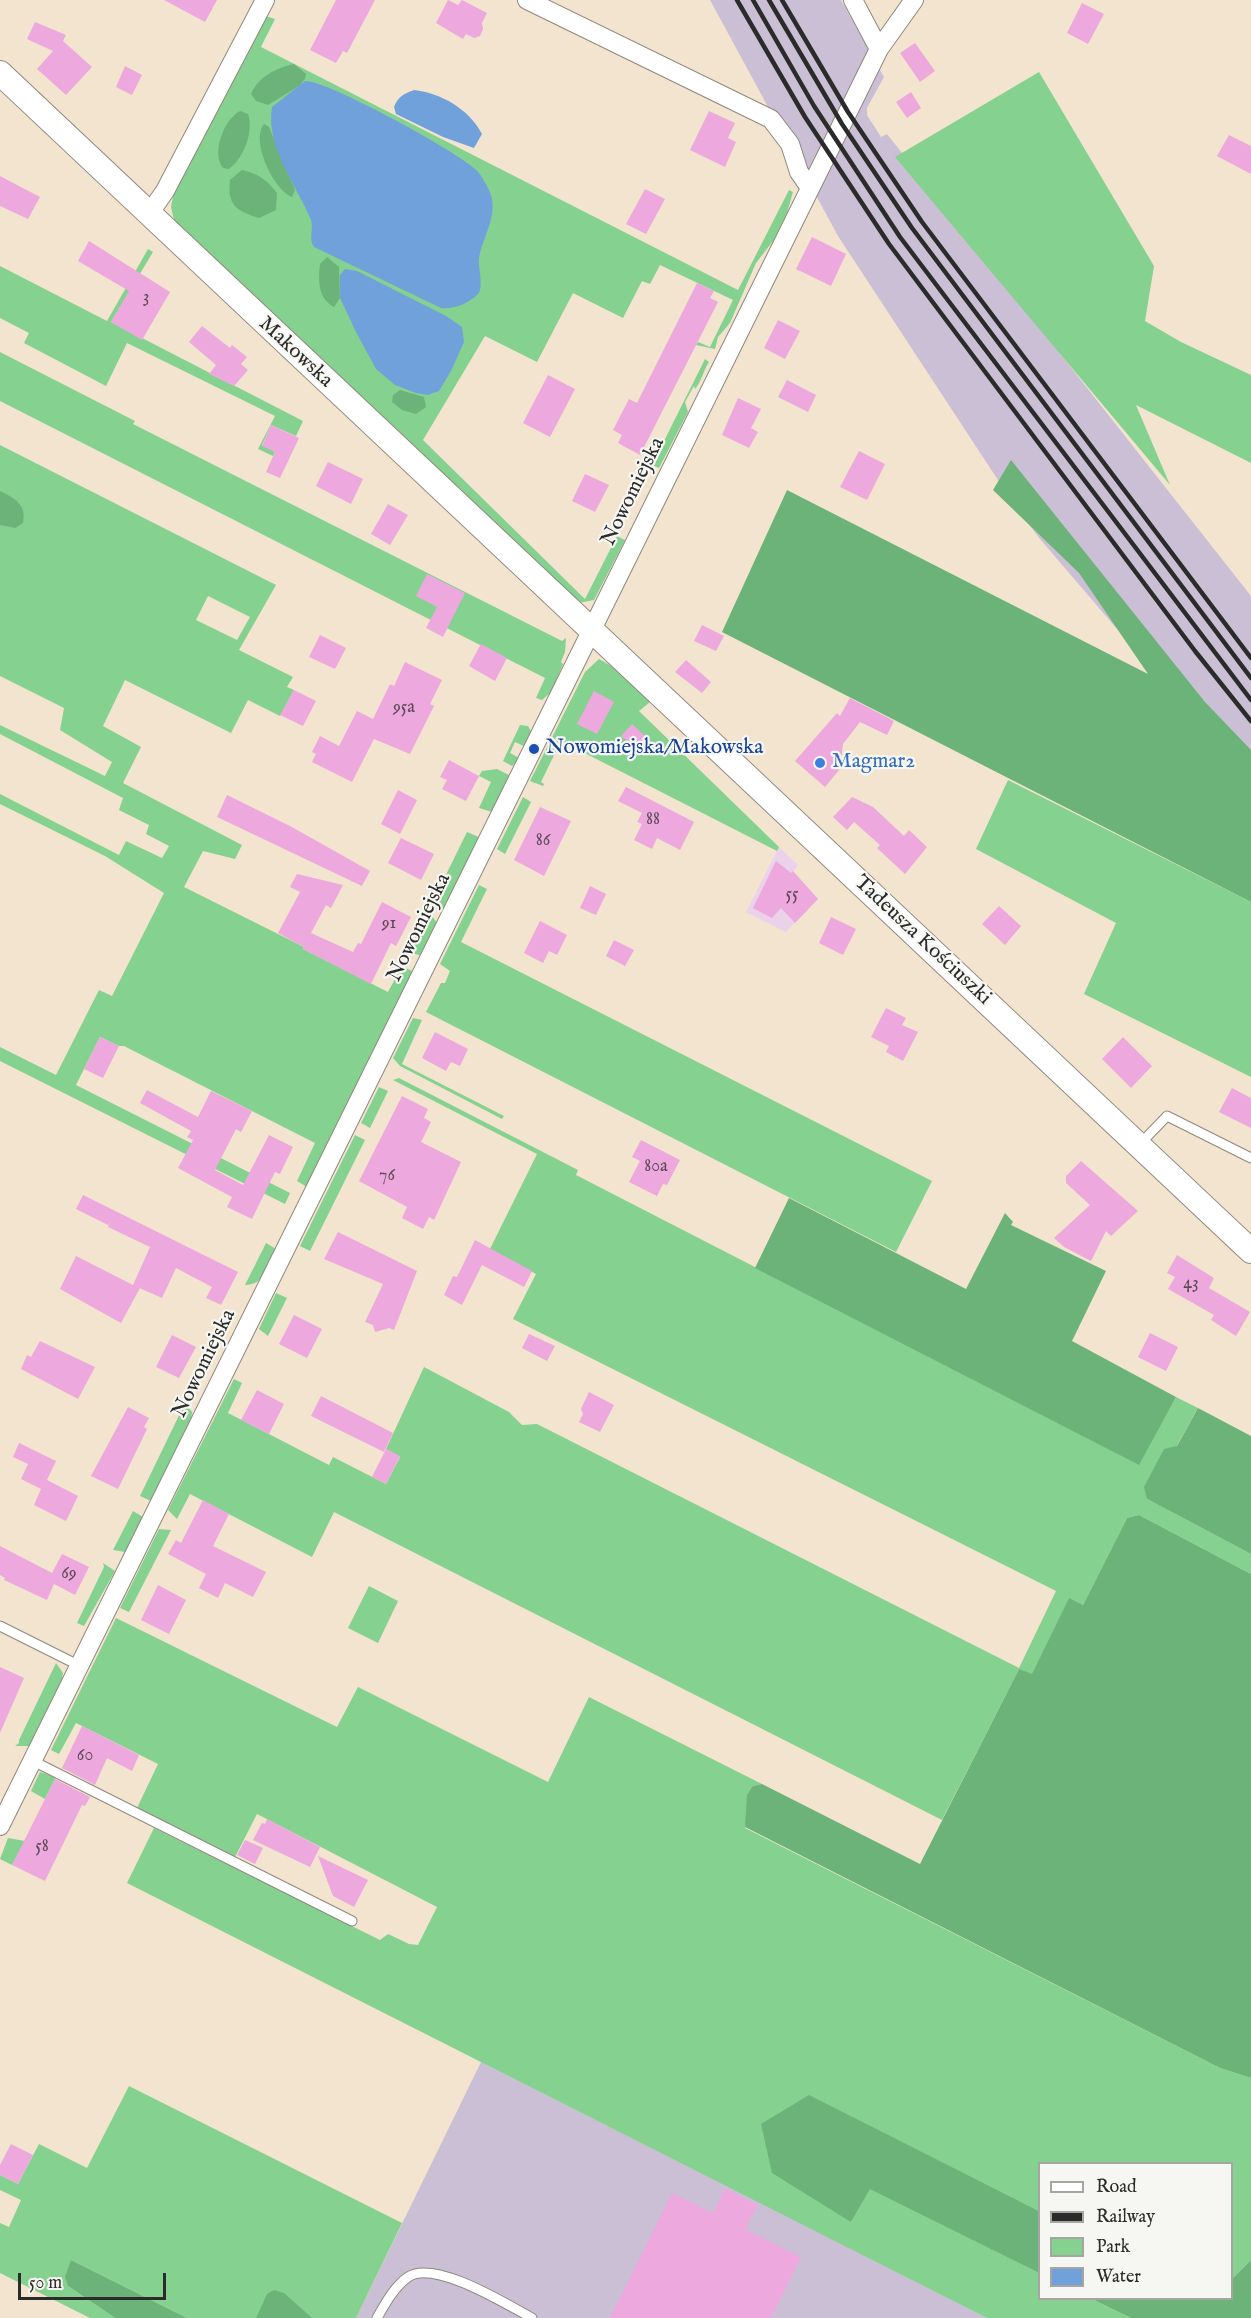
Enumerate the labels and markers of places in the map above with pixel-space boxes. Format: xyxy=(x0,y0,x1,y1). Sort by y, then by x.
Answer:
place label: Nowomiejska/Makowska xyxy=(546,736,763,762)
marker: Nowomiejska/Makowska xyxy=(527,742,541,756)
place label: Magmar2 xyxy=(832,750,915,776)
marker: Magmar2 xyxy=(813,756,827,770)

